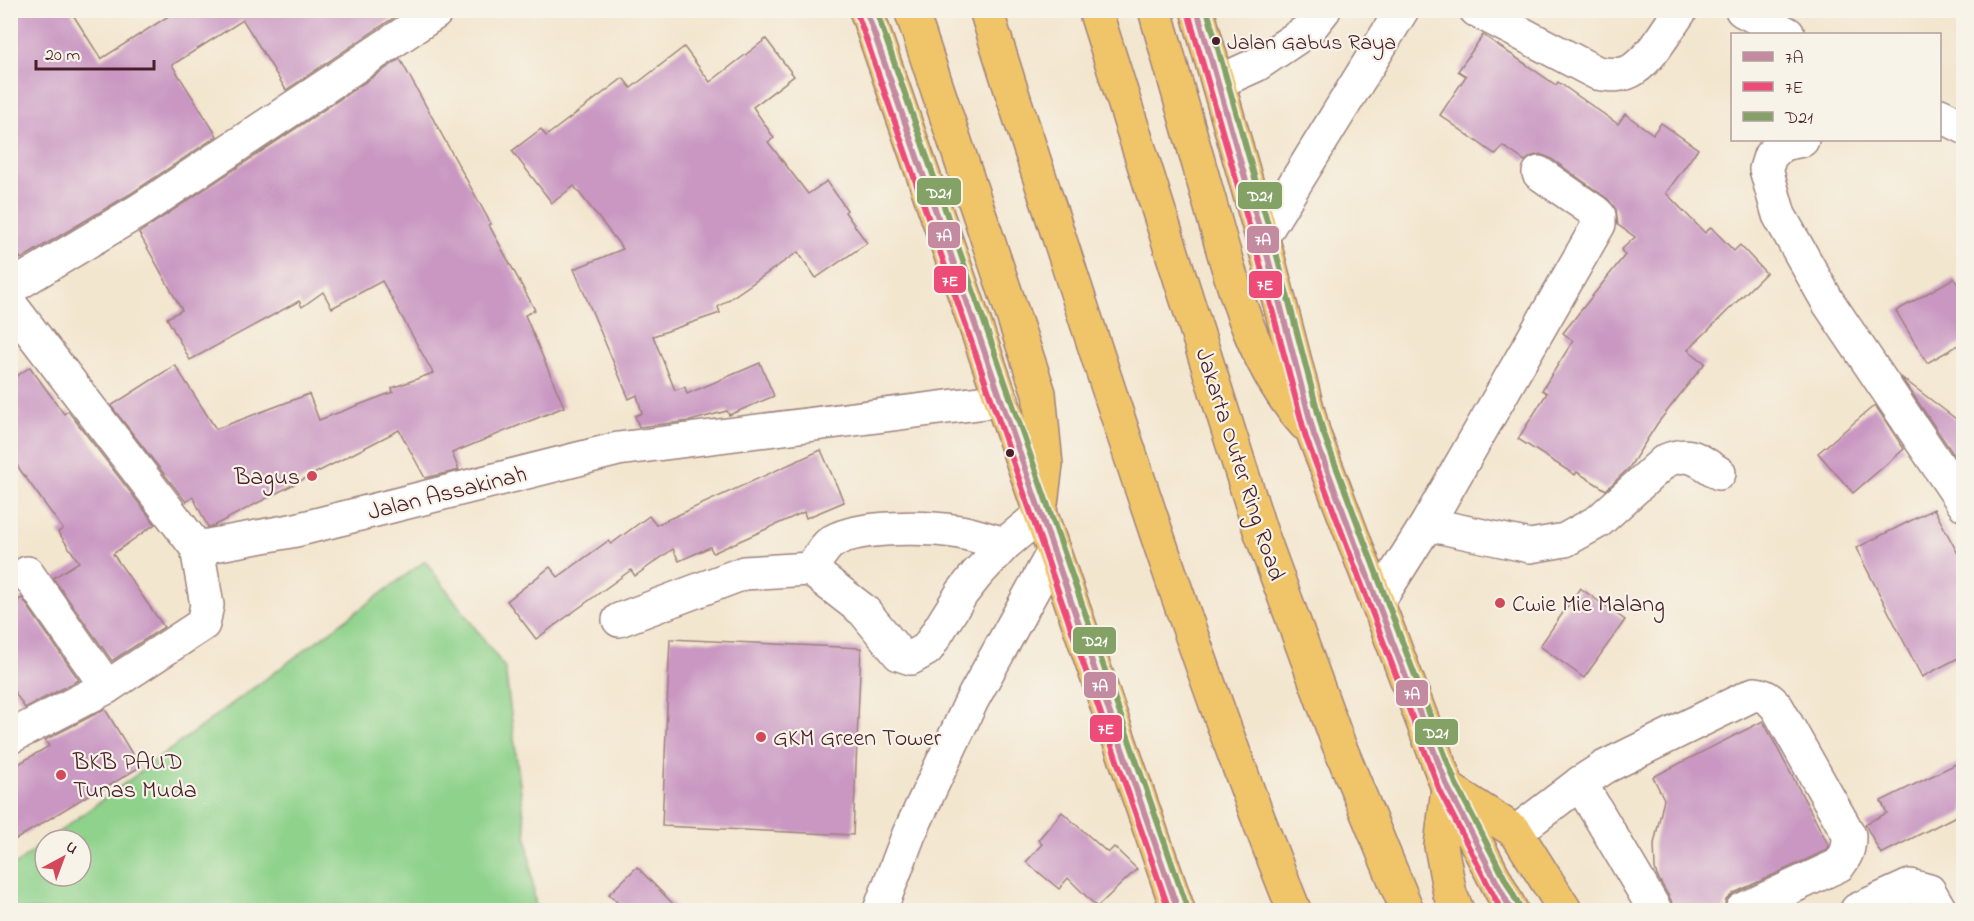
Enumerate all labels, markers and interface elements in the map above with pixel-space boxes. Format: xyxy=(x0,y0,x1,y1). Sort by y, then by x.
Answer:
place label: Jalan Gabus Raya xyxy=(1227,28,1396,61)
scale bar xyxy=(36,33,154,71)
legend xyxy=(1731,33,1941,141)
marker: Jalan Gabus Raya xyxy=(1210,35,1222,47)
text: 20 m xyxy=(45,43,80,69)
text: 7A xyxy=(1785,46,1804,72)
text: 7E xyxy=(1785,76,1803,102)
text: D21 xyxy=(1784,106,1813,132)
line badge: D21 xyxy=(916,177,962,206)
line badge: D21 xyxy=(1237,181,1283,210)
text: D21 xyxy=(926,182,952,206)
text: D21 xyxy=(1247,185,1273,209)
line badge: 7A xyxy=(927,221,961,249)
text: 7A xyxy=(936,225,952,249)
line badge: 7A xyxy=(1246,225,1280,254)
text: 7A xyxy=(1255,229,1271,253)
line badge: 7E xyxy=(933,265,967,294)
text: 7E xyxy=(942,270,958,294)
line badge: 7E xyxy=(1248,270,1283,299)
text: 7E xyxy=(1257,274,1273,298)
street label: Jakarta Outer Ring Road xyxy=(1184,344,1293,586)
unlabelled marker xyxy=(1004,447,1016,459)
street label: Jalan Assakinah xyxy=(364,458,531,531)
place label: Bagus xyxy=(233,461,300,496)
marker: Bagus xyxy=(305,469,319,483)
place label: Cwie Mie Malang xyxy=(1512,588,1665,623)
marker: Cwie Mie Malang xyxy=(1493,596,1507,610)
line badge: D21 xyxy=(1072,626,1117,655)
text: D21 xyxy=(1082,630,1108,654)
line badge: 7A xyxy=(1083,671,1117,699)
text: 7A xyxy=(1092,675,1108,699)
line badge: 7A xyxy=(1395,679,1429,707)
text: 7A xyxy=(1404,683,1420,707)
line badge: 7E xyxy=(1089,714,1123,743)
text: 7E xyxy=(1098,718,1114,742)
line badge: D21 xyxy=(1414,718,1459,746)
place label: GKM Green Tower xyxy=(773,722,942,757)
text: D21 xyxy=(1423,722,1449,746)
marker: GKM Green Tower xyxy=(754,730,768,744)
place label: BKB PAUD Tunas Muda xyxy=(72,746,197,809)
marker: BKB PAUD Tunas Muda xyxy=(54,768,68,782)
north arrow xyxy=(33,828,93,888)
text: U xyxy=(60,836,83,861)

